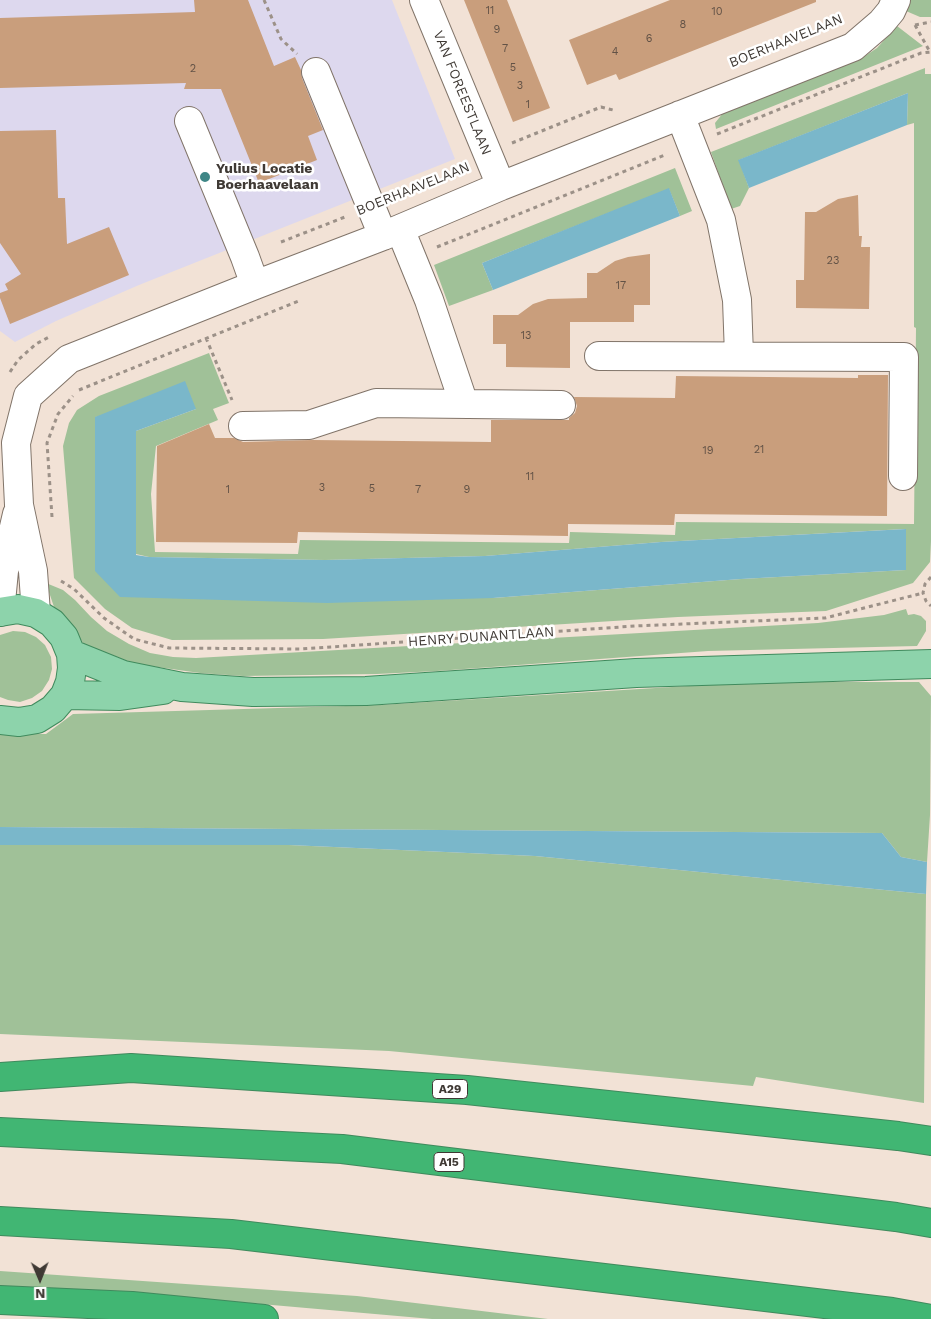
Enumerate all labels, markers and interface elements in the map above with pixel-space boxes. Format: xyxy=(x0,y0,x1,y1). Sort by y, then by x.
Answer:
house number: 11 xyxy=(486,4,494,18)
house number: 10 xyxy=(711,5,723,19)
street label: BOERHAAVELAAN xyxy=(727,11,845,71)
house number: 8 xyxy=(680,18,686,32)
house number: 9 xyxy=(494,23,500,37)
street label: VAN FOREESTLAAN xyxy=(429,28,495,158)
house number: 6 xyxy=(646,32,652,46)
house number: 7 xyxy=(502,42,508,56)
house number: 4 xyxy=(612,45,618,59)
house number: 5 xyxy=(510,61,516,75)
house number: 2 xyxy=(190,62,196,76)
house number: 3 xyxy=(517,79,523,93)
house number: 1 xyxy=(526,98,530,112)
street label: BOERHAAVELAAN xyxy=(354,159,472,219)
place label: Yulius Locatie Boerhaavelaan xyxy=(216,161,319,193)
marker: Yulius Locatie Boerhaavelaan xyxy=(198,170,212,184)
house number: 23 xyxy=(827,254,839,268)
house number: 17 xyxy=(616,279,626,293)
house number: 13 xyxy=(521,329,531,343)
house number: 21 xyxy=(754,443,764,457)
house number: 19 xyxy=(702,444,714,458)
house number: 11 xyxy=(526,470,534,484)
house number: 3 xyxy=(319,481,325,495)
house number: 5 xyxy=(369,482,375,496)
house number: 1 xyxy=(226,483,230,497)
house number: 7 xyxy=(415,483,421,497)
house number: 9 xyxy=(464,483,470,497)
street label: HENRY DUNANTLAAN xyxy=(407,624,555,650)
road number: A29 xyxy=(432,1080,468,1098)
road number: A15 xyxy=(434,1152,464,1172)
north arrow xyxy=(15,1254,65,1304)
text: N xyxy=(35,1286,46,1302)

